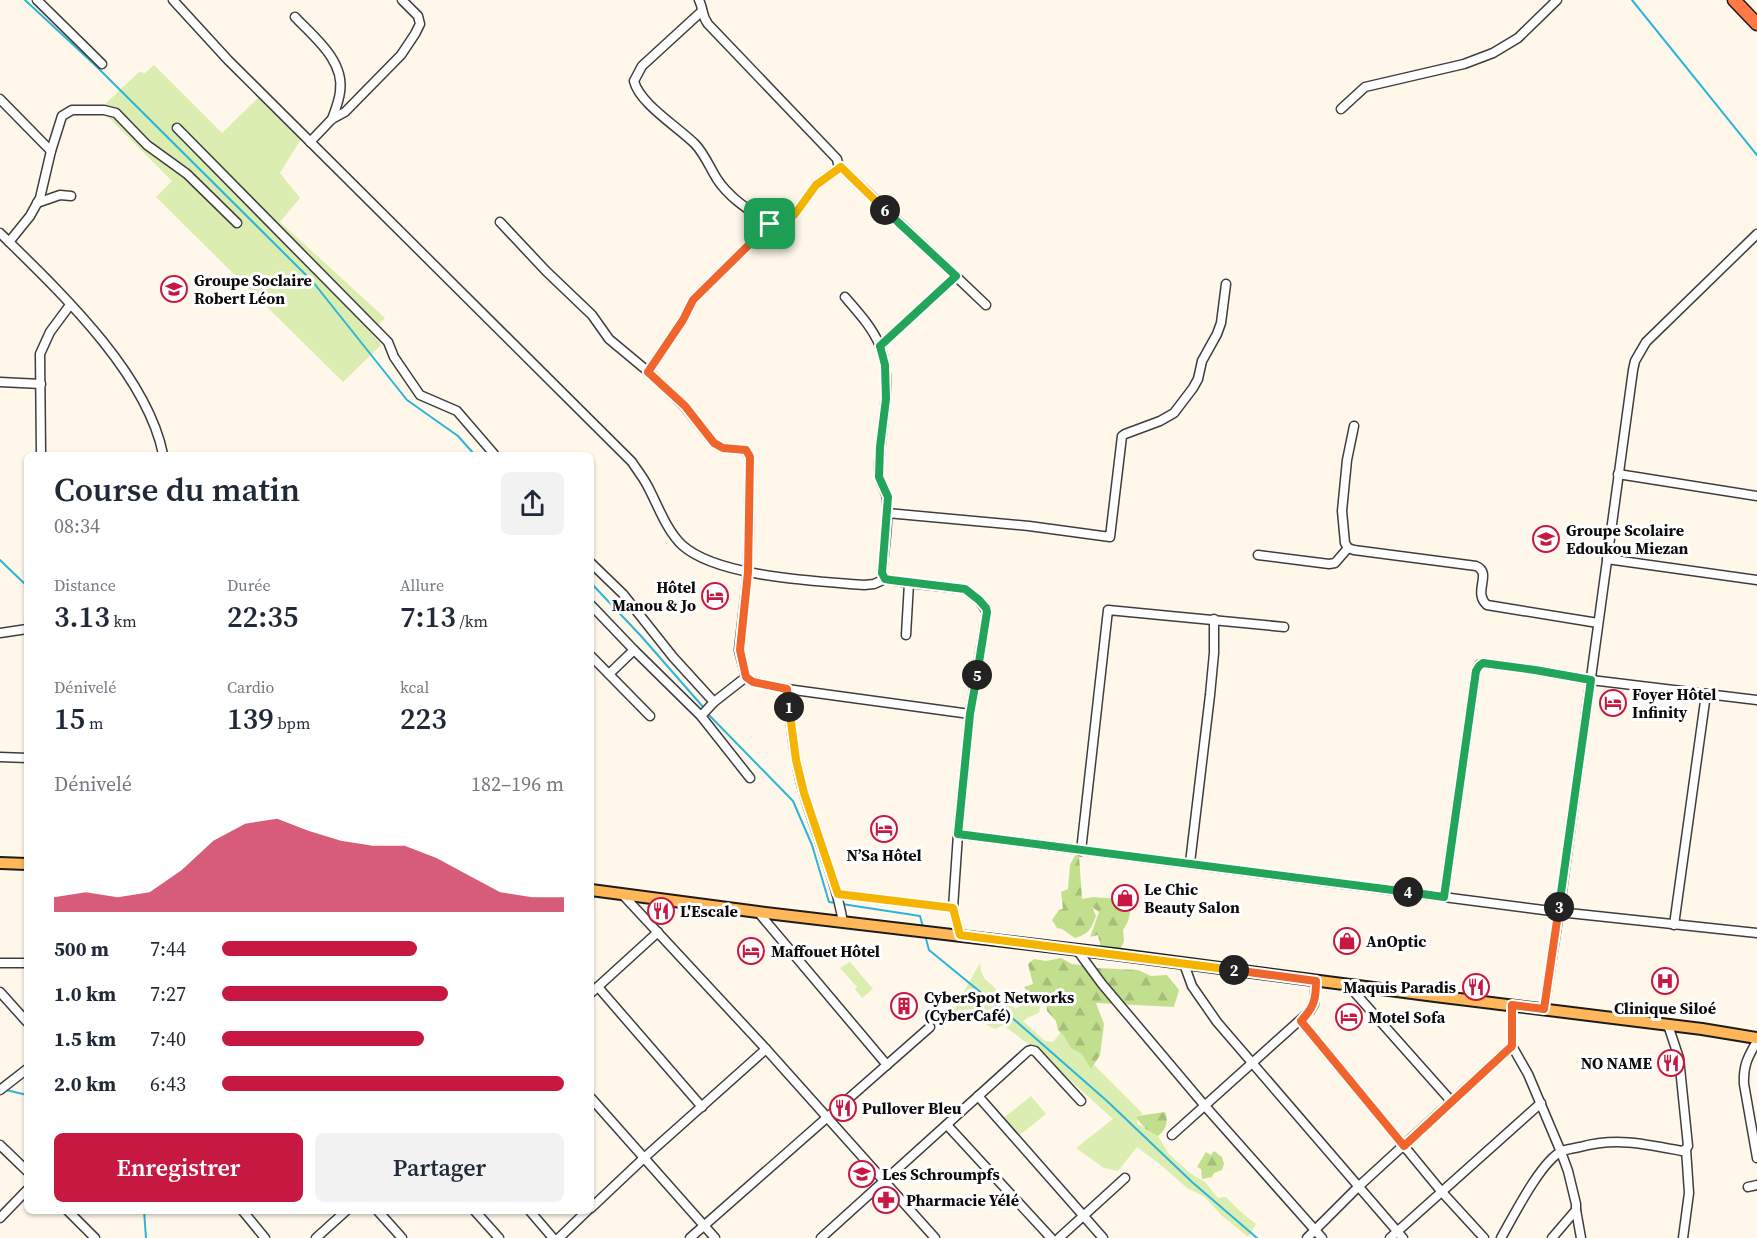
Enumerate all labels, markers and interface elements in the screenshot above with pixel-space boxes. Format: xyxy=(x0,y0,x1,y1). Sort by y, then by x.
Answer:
pin: 6 xyxy=(870,195,900,225)
pin xyxy=(744,198,795,249)
text: 6 xyxy=(881,199,889,221)
icon: arrive xyxy=(753,207,786,240)
place label: Groupe Soclaire Robert Léon xyxy=(194,269,312,309)
school or university icon: Groupe Soclaire Robert Léon xyxy=(159,274,189,304)
text: Course du matin xyxy=(54,467,300,512)
button: share xyxy=(501,472,564,535)
text: 08:34 xyxy=(54,512,100,540)
place label: Groupe Scolaire Edoukou Miezan xyxy=(1566,519,1689,559)
school or university icon: Groupe Scolaire Edoukou Miezan xyxy=(1531,524,1561,554)
text: Distance xyxy=(54,574,116,596)
text: Durée xyxy=(227,574,271,596)
text: Allure xyxy=(400,574,444,596)
place label: Hôtel Manou & Jo xyxy=(612,576,696,616)
hotel icon: Hôtel Manou & Jo xyxy=(700,581,730,611)
text: 3.13 xyxy=(54,596,110,637)
text: 22:35 xyxy=(227,596,298,637)
text: 7:13 xyxy=(400,596,456,637)
text: km xyxy=(110,610,137,632)
text: /km xyxy=(456,610,488,632)
pin: 5 xyxy=(962,660,992,690)
text: 5 xyxy=(973,664,981,686)
text: Dénivelé xyxy=(54,676,116,698)
text: Cardio xyxy=(227,676,274,698)
text: kcal xyxy=(400,676,429,698)
place label: Foyer Hôtel Infinity xyxy=(1632,683,1716,723)
hotel icon: Foyer Hôtel Infinity xyxy=(1598,688,1628,718)
pin: 1 xyxy=(774,692,804,722)
text: 1 xyxy=(785,696,793,718)
text: 15 xyxy=(54,698,85,739)
text: 139 xyxy=(227,698,274,739)
text: 223 xyxy=(400,698,447,739)
text: m xyxy=(85,712,103,734)
text: bpm xyxy=(274,712,310,734)
text: Dénivelé xyxy=(54,770,132,798)
text: 182–196 m xyxy=(471,770,564,798)
hotel icon: N’Sa Hôtel xyxy=(869,814,899,844)
place label: N’Sa Hôtel xyxy=(846,844,922,866)
pin: 4 xyxy=(1393,877,1423,907)
place label: Le Chic Beauty Salon xyxy=(1144,878,1240,918)
text: 4 xyxy=(1404,881,1412,903)
shop icon: Le Chic Beauty Salon xyxy=(1110,883,1140,913)
pin: 3 xyxy=(1544,892,1574,922)
restaurant icon: L'Escale xyxy=(646,896,676,926)
text: 3 xyxy=(1555,896,1563,918)
place label: L'Escale xyxy=(680,900,738,922)
shop icon: AnOptic xyxy=(1332,926,1362,956)
place label: AnOptic xyxy=(1366,930,1427,952)
text: 500 m xyxy=(54,935,109,963)
text: 7:44 xyxy=(150,935,186,963)
hotel icon: Maffouet Hôtel xyxy=(736,936,766,966)
place label: Maffouet Hôtel xyxy=(771,940,880,962)
pin: 2 xyxy=(1219,955,1249,985)
text: 2 xyxy=(1230,959,1238,981)
hospital icon: Clinique Siloé xyxy=(1650,966,1680,996)
restaurant icon: Maquis Paradis xyxy=(1461,972,1491,1002)
place label: Maquis Paradis xyxy=(1343,976,1456,998)
text: 1.0 km xyxy=(54,980,116,1008)
text: 7:27 xyxy=(150,980,186,1008)
place label: CyberSpot Networks (CyberCafé) xyxy=(924,986,1074,1026)
building icon: CyberSpot Networks (CyberCafé) xyxy=(889,991,919,1021)
place label: Clinique Siloé xyxy=(1614,997,1716,1019)
hotel icon: Motel Sofa xyxy=(1334,1002,1364,1032)
place label: Motel Sofa xyxy=(1368,1006,1446,1028)
text: 1.5 km xyxy=(54,1025,116,1053)
text: 7:40 xyxy=(150,1025,186,1053)
restaurant icon: NO NAME xyxy=(1656,1048,1686,1078)
place label: NO NAME xyxy=(1581,1052,1652,1074)
text: 2.0 km xyxy=(54,1070,116,1098)
text: 6:43 xyxy=(150,1070,186,1098)
restaurant icon: Pullover Bleu xyxy=(828,1093,858,1123)
place label: Pullover Bleu xyxy=(862,1097,962,1119)
button: Enregistrer xyxy=(54,1133,303,1202)
button: Partager xyxy=(315,1133,564,1202)
school or university icon: Les Schroumpfs xyxy=(847,1159,877,1189)
place label: Les Schroumpfs xyxy=(882,1163,1000,1185)
pharmacy icon: Pharmacie Yélé xyxy=(871,1185,901,1215)
place label: Pharmacie Yélé xyxy=(906,1189,1019,1211)

